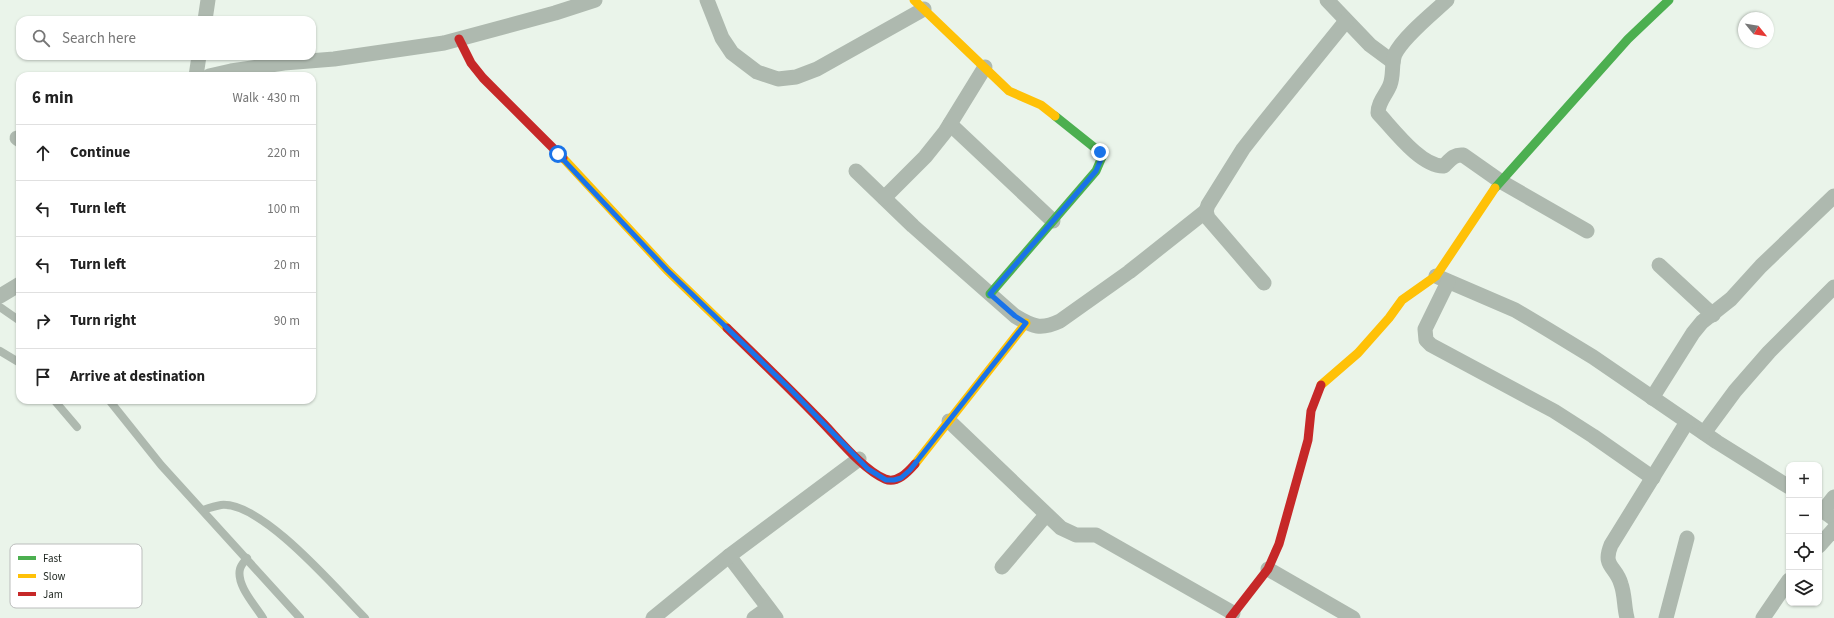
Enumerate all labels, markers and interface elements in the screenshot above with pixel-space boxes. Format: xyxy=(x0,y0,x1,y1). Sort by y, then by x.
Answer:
north arrow xyxy=(1738,12,1774,48)
search box xyxy=(16,16,316,60)
icon: search xyxy=(30,27,52,49)
text: Search here xyxy=(62,28,136,49)
text: 6 min xyxy=(32,86,73,110)
text: Walk · 430 m xyxy=(232,89,300,107)
icon: ahead xyxy=(32,142,54,164)
text: Continue xyxy=(70,142,130,163)
route end xyxy=(1091,143,1109,161)
text: 220 m xyxy=(267,144,300,162)
route start xyxy=(549,145,567,163)
icon: left xyxy=(32,198,54,220)
text: Turn left xyxy=(70,198,126,219)
text: 100 m xyxy=(267,200,300,218)
icon: left xyxy=(32,254,54,276)
text: Turn left xyxy=(70,254,126,275)
text: 20 m xyxy=(274,256,300,274)
icon: right xyxy=(32,310,54,332)
text: Turn right xyxy=(70,310,136,331)
text: 90 m xyxy=(274,312,300,330)
icon: arrive xyxy=(32,366,54,388)
text: Arrive at destination xyxy=(70,366,205,387)
map controls xyxy=(1786,462,1822,606)
button: + xyxy=(1786,462,1822,498)
button: − xyxy=(1786,498,1822,534)
button: locate xyxy=(1786,534,1822,570)
legend xyxy=(10,544,142,608)
text: Fast xyxy=(43,551,62,566)
text: Slow xyxy=(43,569,66,584)
button: layers xyxy=(1786,570,1822,606)
text: Jam xyxy=(43,587,63,602)

